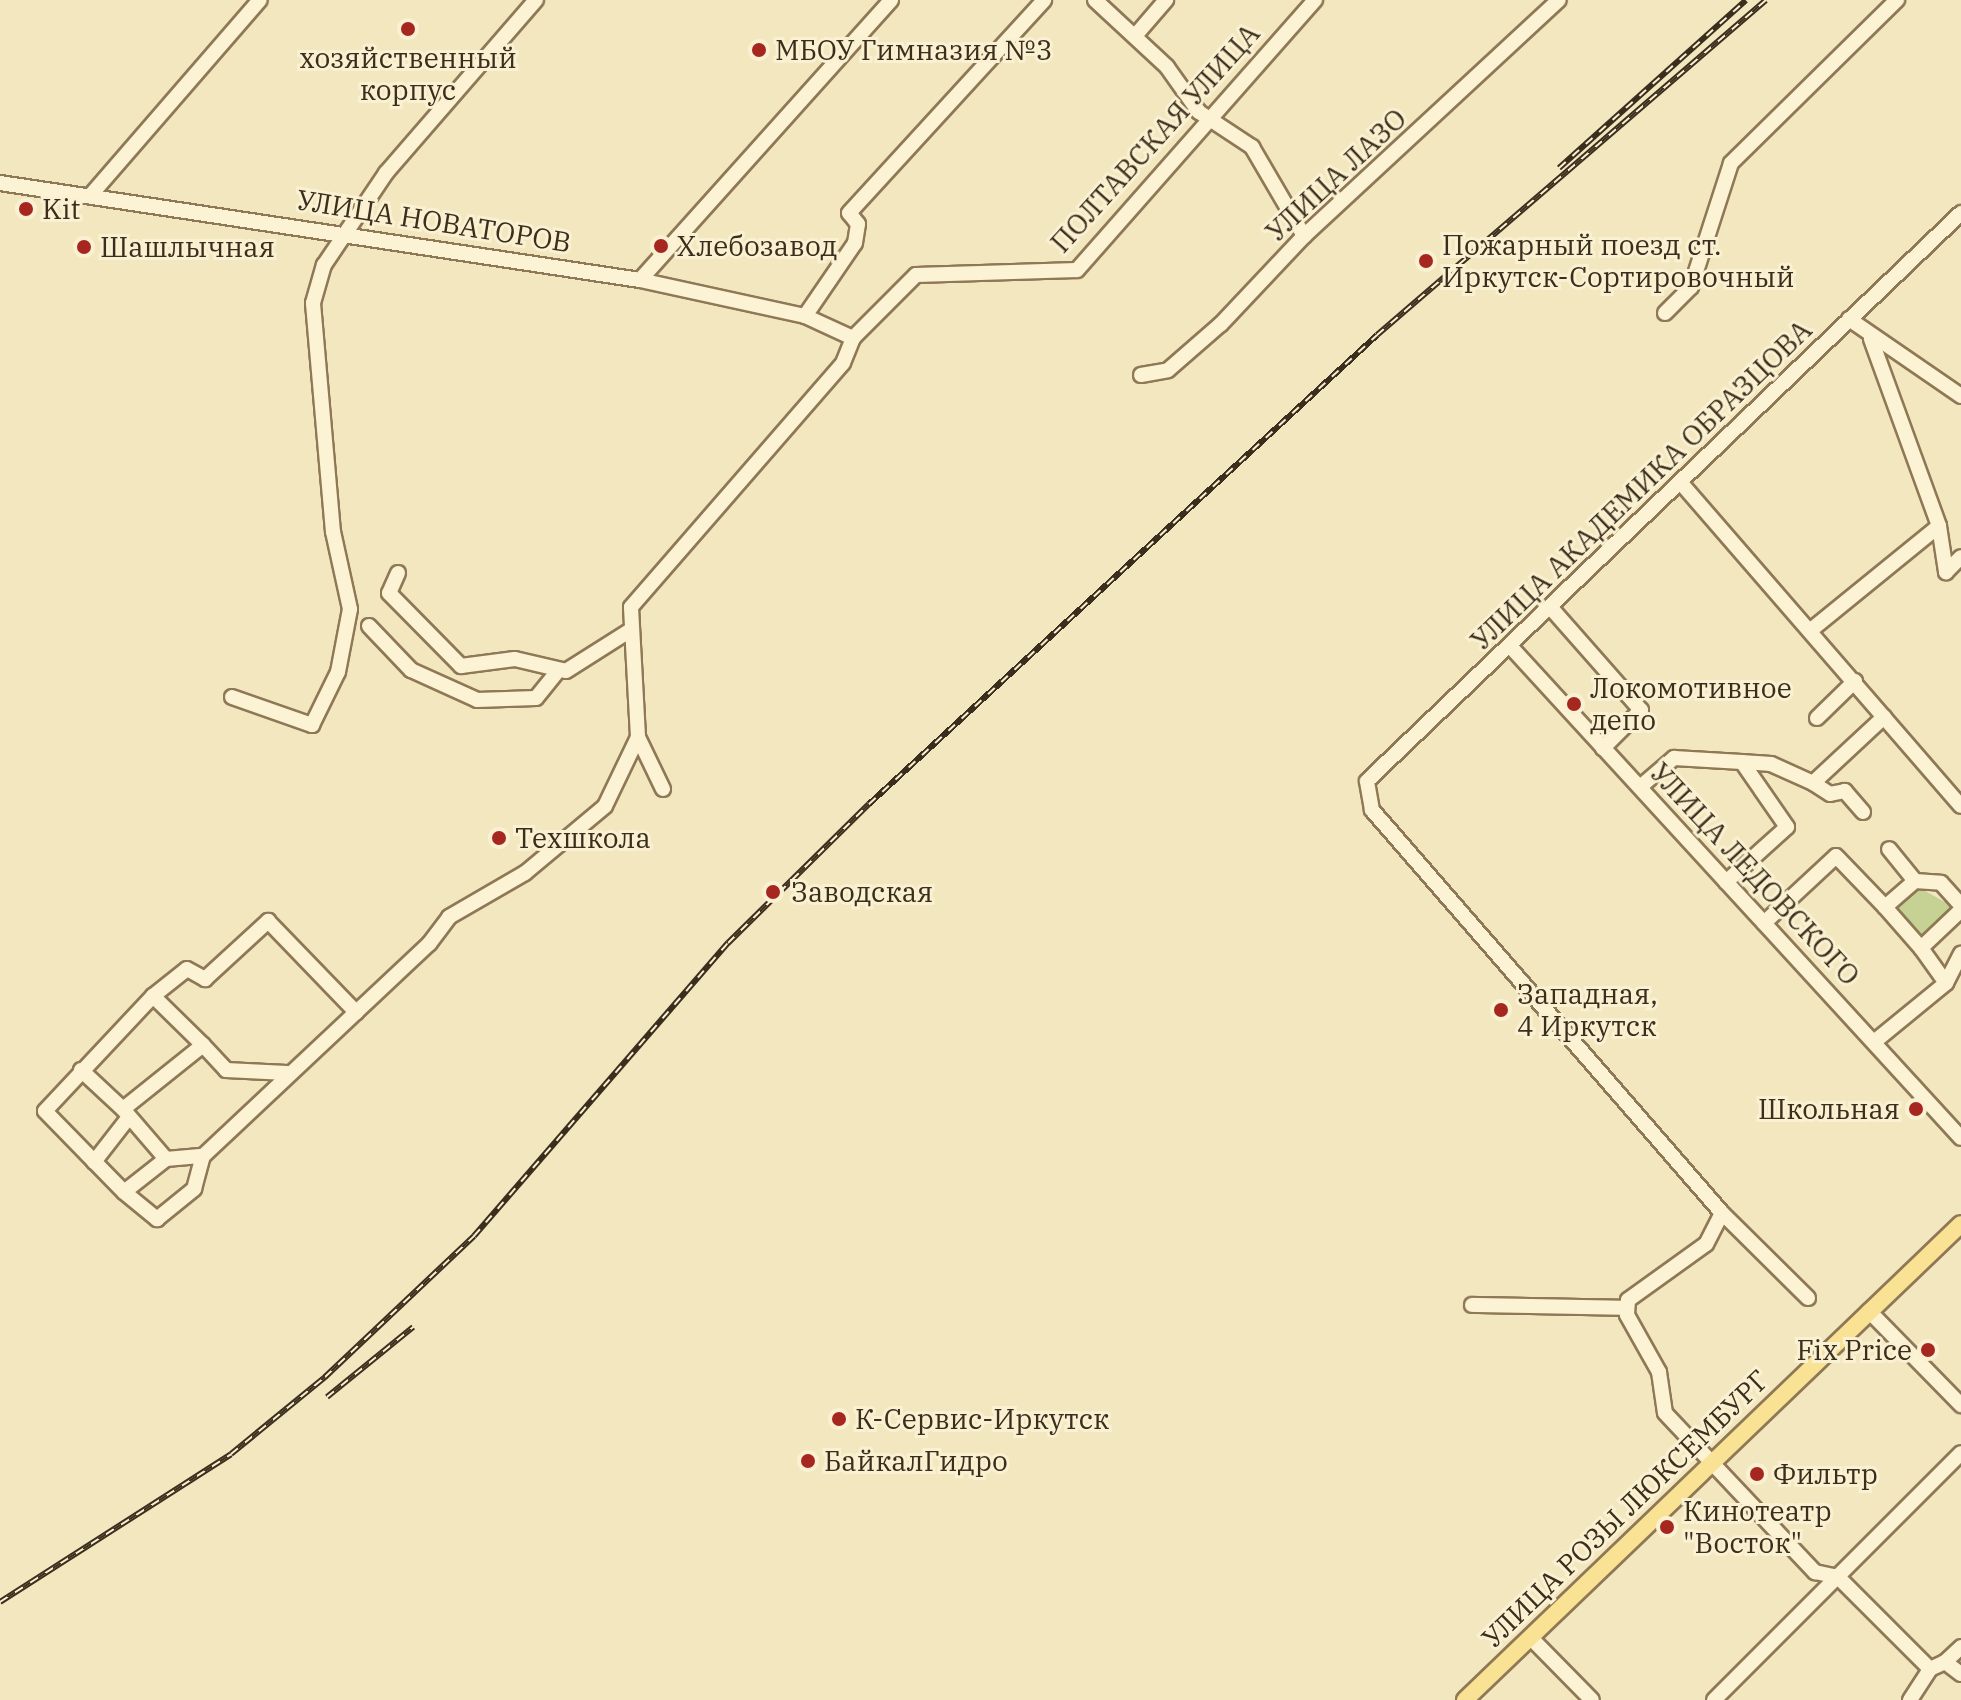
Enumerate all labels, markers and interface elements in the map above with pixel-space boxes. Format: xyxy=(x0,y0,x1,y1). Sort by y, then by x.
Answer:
street label: ПОЛТАВСКАЯ УЛИЦА xyxy=(1043,17,1267,259)
marker: хозяйственный корпус xyxy=(399,20,417,38)
place label: МБОУ Гимназия №3 xyxy=(775,33,1053,67)
place label: хозяйственный корпус xyxy=(299,41,517,107)
marker: МБОУ Гимназия №3 xyxy=(750,41,768,59)
street label: УЛИЦА ЛАЗО xyxy=(1259,101,1413,249)
street label: УЛИЦА НОВАТОРОВ xyxy=(295,183,573,259)
place label: Kit xyxy=(42,192,80,226)
marker: Kit xyxy=(17,200,35,218)
place label: Пожарный поезд ст. Иркутск-Сортировочный xyxy=(1442,228,1795,294)
place label: Хлебозавод xyxy=(677,229,837,263)
place label: Шашлычная xyxy=(100,230,275,264)
marker: Хлебозавод xyxy=(652,237,670,255)
marker: Шашлычная xyxy=(75,238,93,256)
marker: Пожарный поезд ст. Иркутск-Сортировочный xyxy=(1417,252,1435,270)
street label: УЛИЦА АКАДЕМИКА ОБРАЗЦОВА xyxy=(1464,313,1818,657)
place label: Локомотивное депо xyxy=(1590,671,1792,737)
marker: Локомотивное депо xyxy=(1565,695,1583,713)
street label: УЛИЦА ЛЕДОВСКОГО xyxy=(1643,756,1867,992)
place label: Техшкола xyxy=(515,821,651,855)
marker: Техшкола xyxy=(490,829,508,847)
place label: Заводская xyxy=(791,875,933,909)
marker: Заводская xyxy=(762,881,784,903)
place label: Западная, 4 Иркутск xyxy=(1517,977,1658,1043)
marker: Западная, 4 Иркутск xyxy=(1492,1001,1510,1019)
place label: Школьная xyxy=(1758,1092,1900,1126)
marker: Школьная xyxy=(1907,1100,1925,1118)
place label: Fix Price xyxy=(1797,1333,1912,1367)
marker: Fix Price xyxy=(1919,1341,1937,1359)
street label: УЛИЦА РОЗЫ ЛЮКСЕМБУРГ xyxy=(1475,1363,1775,1655)
place label: К-Сервис-Иркутск xyxy=(855,1402,1109,1436)
marker: К-Сервис-Иркутск xyxy=(830,1410,848,1428)
place label: БайкалГидро xyxy=(824,1444,1008,1478)
marker: БайкалГидро xyxy=(799,1452,817,1470)
place label: Фильтр xyxy=(1773,1457,1878,1491)
marker: Фильтр xyxy=(1748,1465,1766,1483)
place label: Кинотеатр "Восток" xyxy=(1683,1494,1832,1560)
marker: Кинотеатр "Восток" xyxy=(1658,1518,1676,1536)

